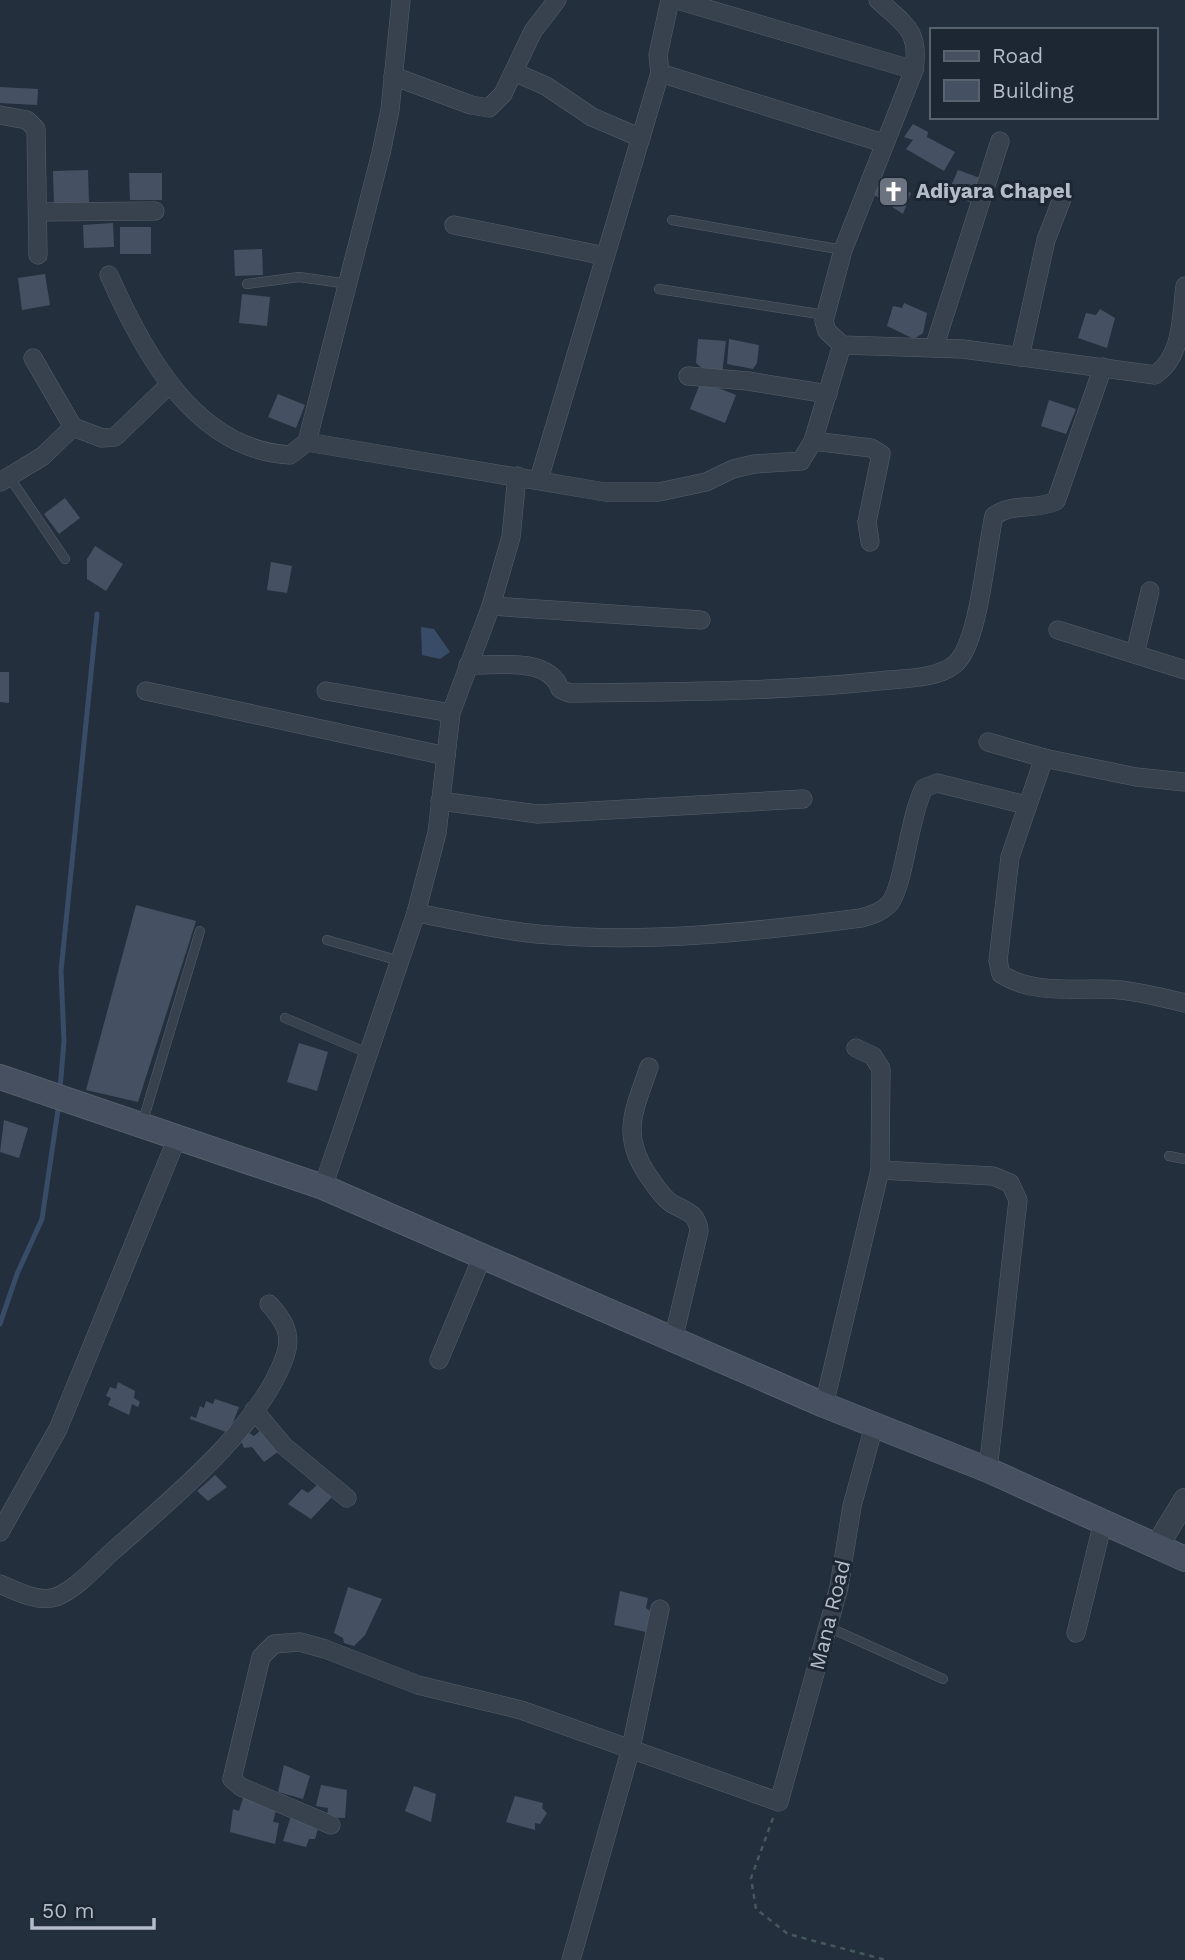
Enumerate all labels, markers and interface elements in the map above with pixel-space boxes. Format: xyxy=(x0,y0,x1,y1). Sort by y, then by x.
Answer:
legend xyxy=(930,28,1157,119)
text: Road xyxy=(992,43,1043,68)
text: Building xyxy=(992,78,1074,103)
church icon: Adiyara Chapel xyxy=(876,174,910,208)
place label: Adiyara Chapel xyxy=(916,178,1072,203)
street label: Mana Road xyxy=(804,1557,855,1672)
scale bar xyxy=(32,1886,154,1930)
text: 50 m xyxy=(42,1898,94,1923)

